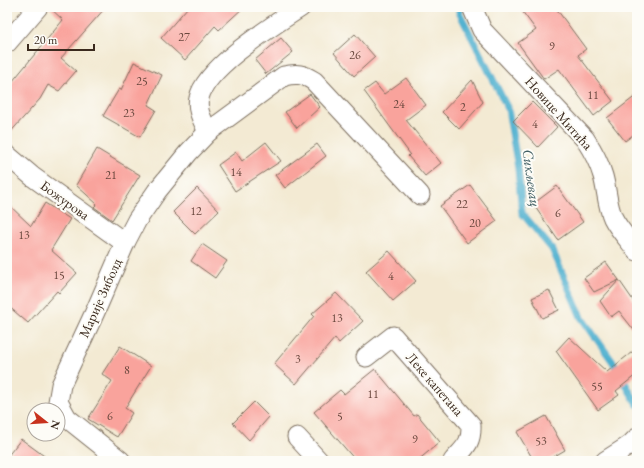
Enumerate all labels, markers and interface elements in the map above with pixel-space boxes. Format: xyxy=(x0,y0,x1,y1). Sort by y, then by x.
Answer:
scale bar xyxy=(28,26,94,52)
house number: 27 xyxy=(178,29,190,45)
text: 20 m xyxy=(34,32,58,48)
house number: 9 xyxy=(549,38,555,54)
house number: 26 xyxy=(349,47,361,63)
street label: Новице Митића xyxy=(521,72,597,154)
house number: 25 xyxy=(136,73,148,89)
house number: 11 xyxy=(587,87,599,103)
house number: 24 xyxy=(393,96,405,112)
house number: 2 xyxy=(460,99,466,115)
house number: 23 xyxy=(123,105,135,121)
house number: 4 xyxy=(532,116,538,132)
water label: Сикљевац xyxy=(519,148,545,208)
house number: 14 xyxy=(230,164,242,180)
house number: 21 xyxy=(105,167,117,183)
street label: Божурова xyxy=(37,176,93,224)
house number: 22 xyxy=(456,196,468,212)
house number: 12 xyxy=(190,203,202,219)
house number: 6 xyxy=(555,205,561,221)
house number: 20 xyxy=(469,215,481,231)
house number: 13 xyxy=(18,227,30,243)
street label: Марије Зиболд xyxy=(75,255,126,340)
house number: 15 xyxy=(53,267,65,283)
house number: 4 xyxy=(388,268,394,284)
house number: 13 xyxy=(331,310,343,326)
street label: Леке капетана xyxy=(402,348,468,420)
house number: 3 xyxy=(295,351,301,367)
house number: 8 xyxy=(124,362,130,378)
house number: 55 xyxy=(591,378,603,394)
house number: 11 xyxy=(367,386,379,402)
north arrow xyxy=(26,402,66,442)
house number: 6 xyxy=(107,408,113,424)
house number: 5 xyxy=(337,408,343,424)
text: N xyxy=(48,419,64,431)
house number: 9 xyxy=(412,431,418,447)
house number: 53 xyxy=(535,433,547,449)

